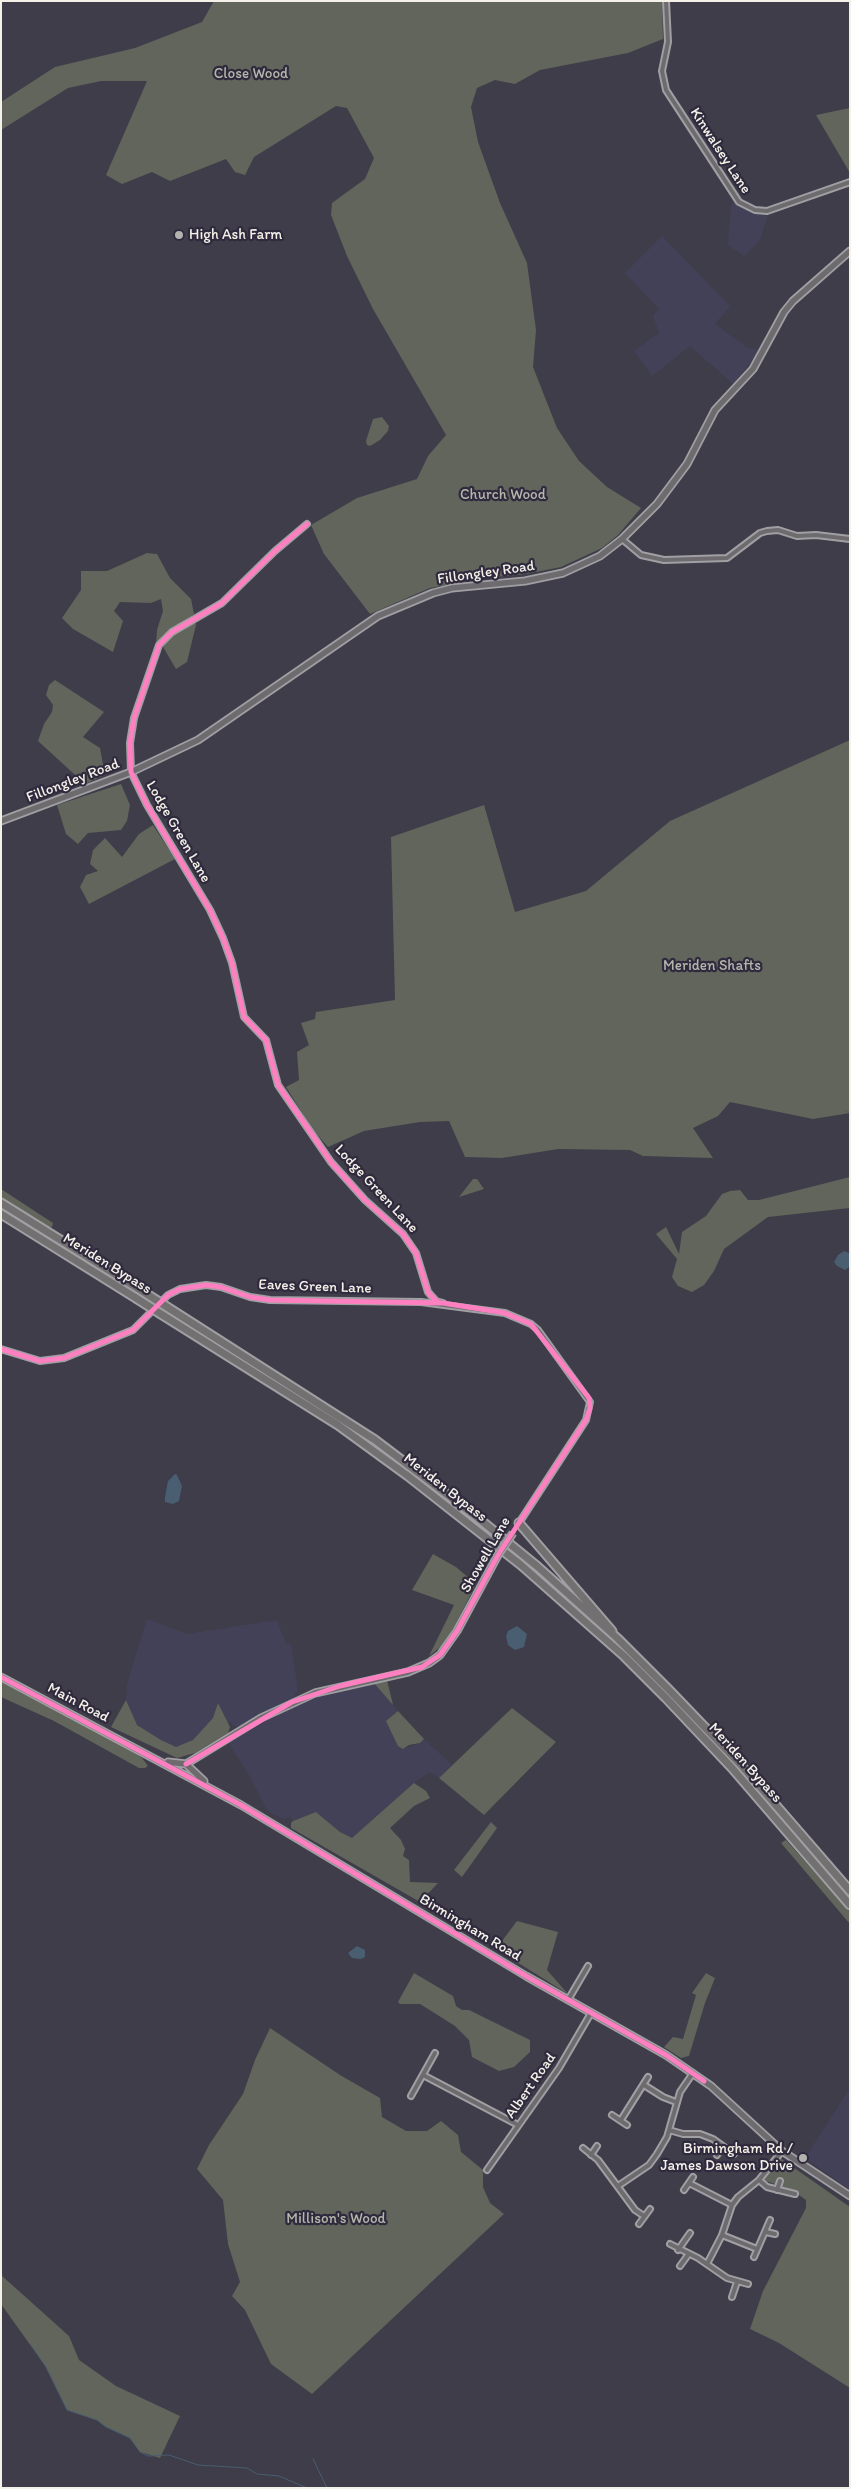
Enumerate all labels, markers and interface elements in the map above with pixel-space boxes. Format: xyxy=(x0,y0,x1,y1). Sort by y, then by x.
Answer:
park label: Close Wood xyxy=(214,65,288,83)
street label: Kinwalsey Lane xyxy=(685,105,755,197)
place label: High Ash Farm xyxy=(189,226,282,244)
marker: High Ash Farm xyxy=(173,229,185,241)
park label: Church Wood xyxy=(460,486,546,504)
street label: Fillongley Road xyxy=(436,557,536,589)
street label: Fillongley Road xyxy=(24,755,122,807)
street label: Lodge Green Lane xyxy=(142,778,214,886)
park label: Meriden Shafts xyxy=(663,957,761,975)
street label: Lodge Green Lane xyxy=(330,1141,422,1237)
street label: Meriden Bypass xyxy=(59,1230,155,1298)
street label: Eaves Green Lane xyxy=(258,1276,372,1298)
street label: Meriden Bypass xyxy=(400,1450,490,1526)
street label: Showell Lane xyxy=(457,1514,515,1596)
street label: Main Road xyxy=(44,1679,112,1727)
street label: Meriden Bypass xyxy=(704,1719,786,1807)
street label: Birmingham Road xyxy=(416,1891,524,1965)
street label: Albert Road xyxy=(502,2050,560,2122)
place label: Birmingham Rd / James Dawson Drive xyxy=(660,2140,793,2175)
marker: Birmingham Rd / James Dawson Drive xyxy=(797,2152,809,2164)
park label: Millison's Wood xyxy=(286,2210,386,2228)

